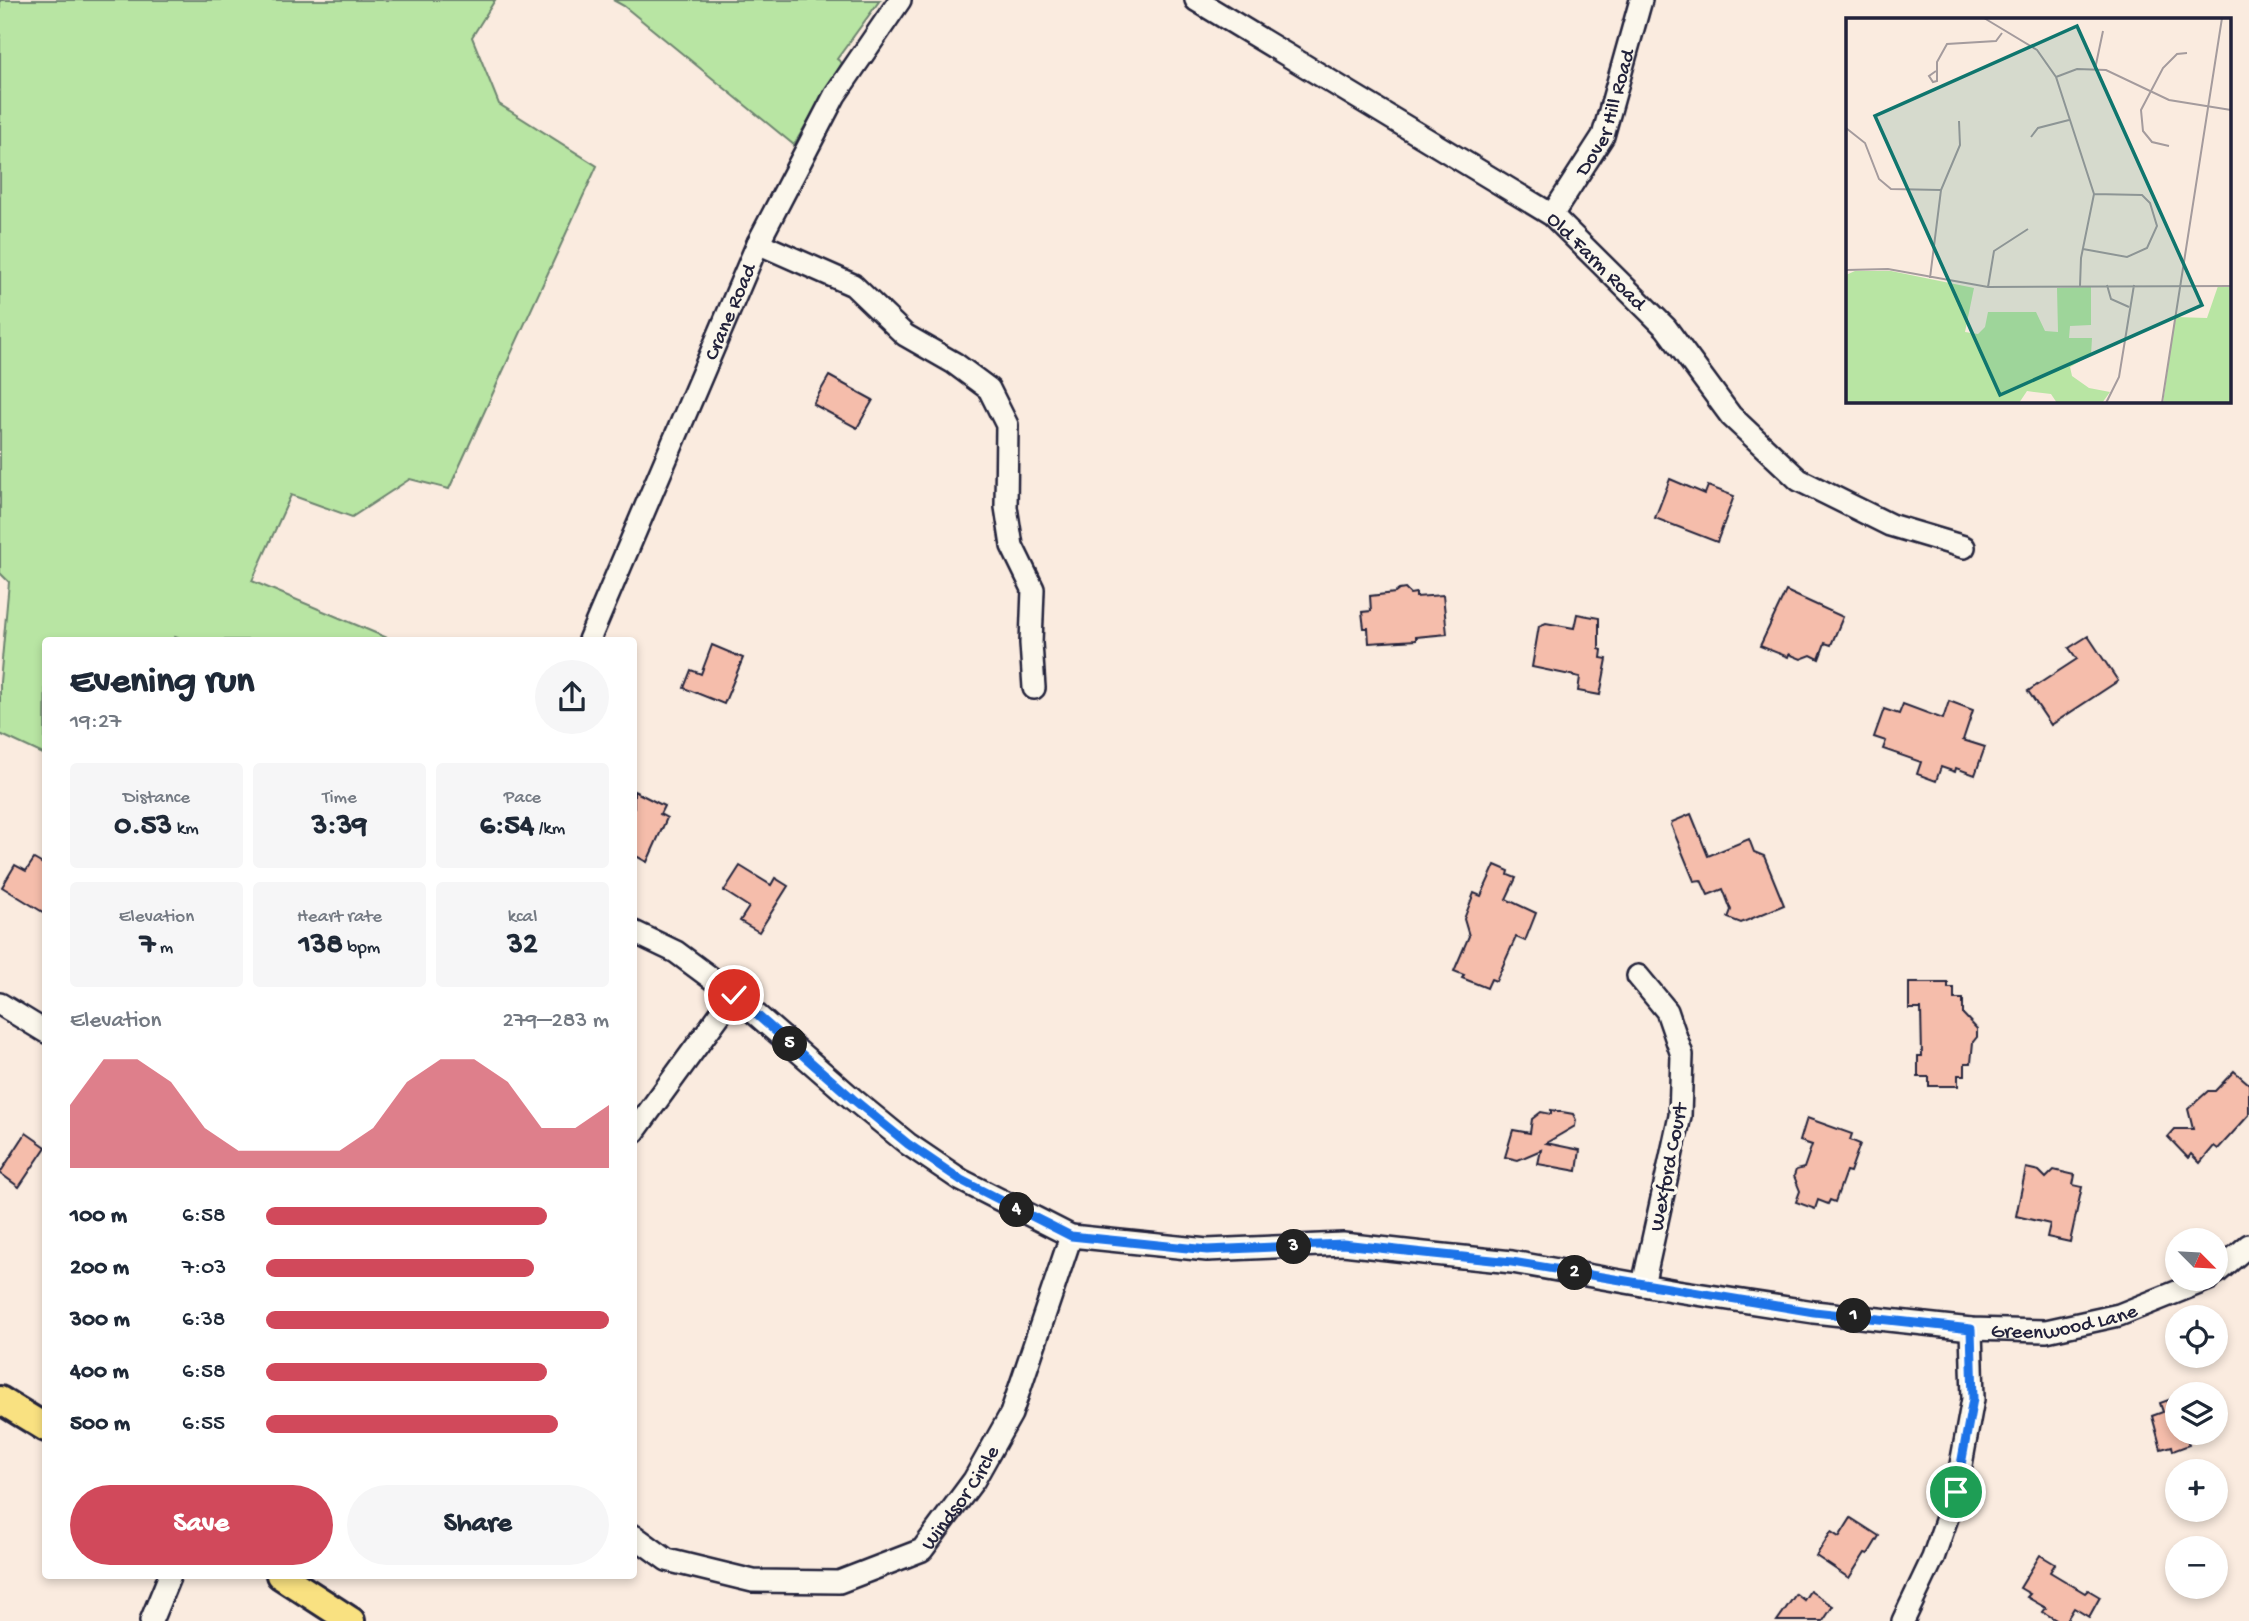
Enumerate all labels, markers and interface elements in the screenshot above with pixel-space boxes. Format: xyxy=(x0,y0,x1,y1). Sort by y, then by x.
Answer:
inset map xyxy=(1846,18,2232,402)
street label: Dover Hill Road xyxy=(1571,45,1643,183)
street label: Old Farm Road xyxy=(1540,208,1651,319)
street label: Crane Road xyxy=(701,259,764,365)
button: share xyxy=(535,660,609,734)
text: Evening run xyxy=(70,661,254,705)
text: 19:27 xyxy=(70,709,121,736)
text: Distance xyxy=(123,787,190,810)
text: Time xyxy=(322,787,357,810)
text: Pace xyxy=(504,787,541,810)
text: 0.53 xyxy=(114,810,172,845)
text: 3:39 xyxy=(312,810,367,845)
text: 6:54 xyxy=(480,810,534,845)
text: km xyxy=(172,818,199,841)
text: /km xyxy=(534,818,565,841)
text: Elevation xyxy=(119,906,194,929)
text: Heart rate xyxy=(297,906,382,929)
text: kcal xyxy=(508,906,537,929)
text: 7 xyxy=(140,929,155,964)
text: 138 xyxy=(299,929,343,964)
text: 32 xyxy=(507,929,538,964)
text: m xyxy=(155,937,173,960)
text: bpm xyxy=(343,937,380,960)
pin xyxy=(704,965,764,1025)
icon: check xyxy=(715,976,753,1014)
text: Elevation xyxy=(70,1008,161,1035)
text: 279–283 m xyxy=(503,1008,609,1035)
pin: 5 xyxy=(772,1026,808,1062)
text: 5 xyxy=(785,1032,795,1055)
street label: Wexford Court xyxy=(1646,1099,1696,1234)
pin: 4 xyxy=(1000,1192,1034,1228)
text: 4 xyxy=(1012,1198,1021,1221)
text: 100 m xyxy=(70,1203,127,1230)
text: 6:58 xyxy=(182,1203,226,1230)
north arrow xyxy=(2165,1228,2228,1292)
map controls xyxy=(2165,1228,2228,1599)
pin: 3 xyxy=(1276,1230,1312,1264)
text: 3 xyxy=(1289,1235,1298,1258)
text: 200 m xyxy=(70,1255,129,1282)
text: 7:03 xyxy=(182,1255,226,1282)
pin: 2 xyxy=(1558,1256,1592,1290)
text: 2 xyxy=(1570,1261,1579,1284)
pin: 1 xyxy=(1836,1298,1871,1334)
street label: Greenwood Lane xyxy=(1990,1300,2143,1347)
text: 1 xyxy=(1850,1304,1857,1327)
button: locate xyxy=(2165,1305,2228,1368)
text: 300 m xyxy=(70,1307,130,1334)
text: 6:38 xyxy=(182,1307,225,1334)
text: 400 m xyxy=(70,1359,129,1386)
text: 6:58 xyxy=(182,1359,226,1386)
button: layers xyxy=(2165,1382,2228,1445)
text: 500 m xyxy=(70,1411,130,1438)
text: 6:55 xyxy=(182,1411,225,1438)
street label: Windsor Circle xyxy=(917,1441,1007,1556)
button: + xyxy=(2165,1459,2228,1522)
pin xyxy=(1926,1462,1986,1522)
icon: arrive xyxy=(1937,1473,1975,1511)
button: Save xyxy=(70,1485,333,1565)
button: Share xyxy=(347,1485,609,1565)
button: − xyxy=(2165,1536,2228,1599)

